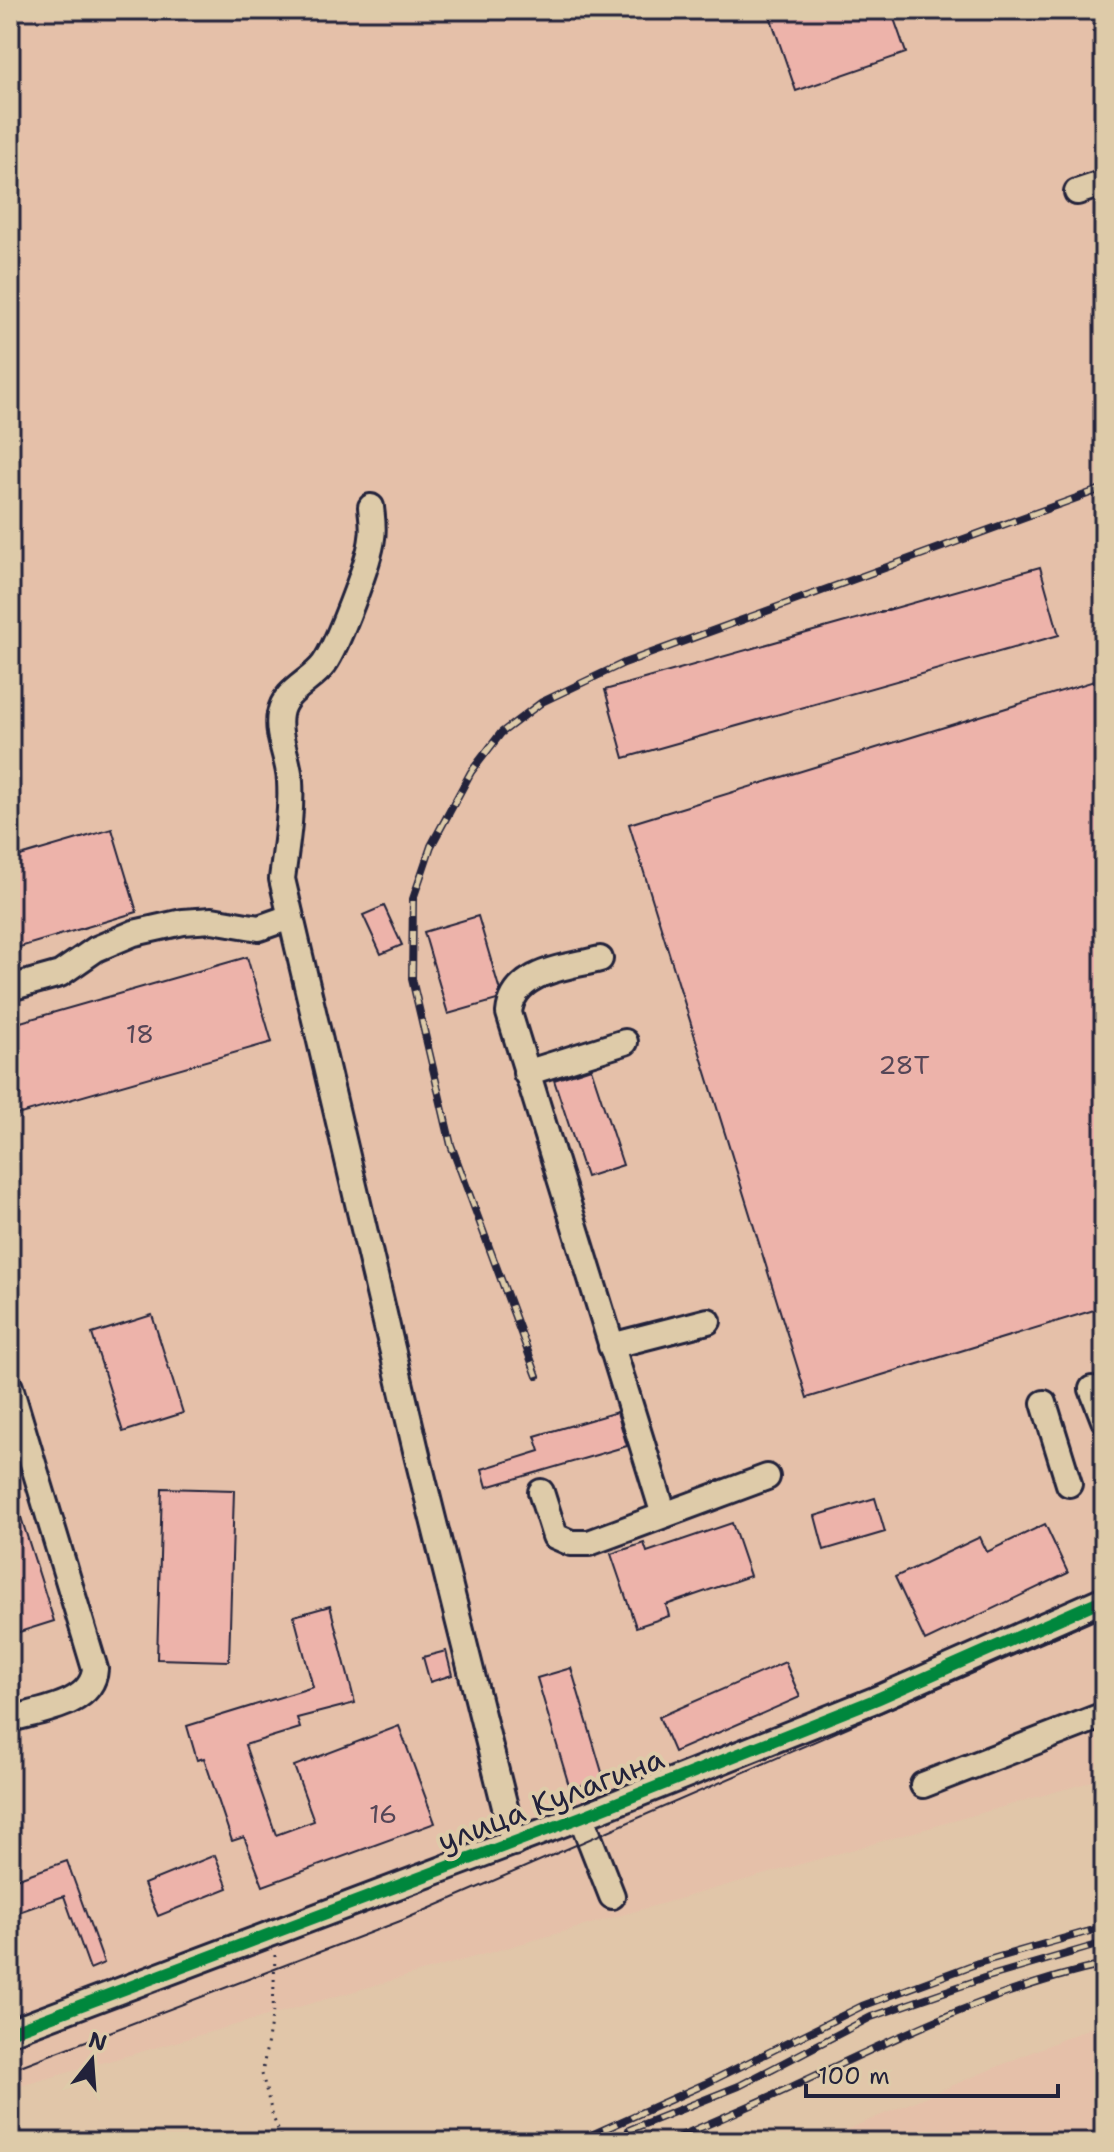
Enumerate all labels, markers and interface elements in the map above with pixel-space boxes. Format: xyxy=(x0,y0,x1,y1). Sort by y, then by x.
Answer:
house number: 18 xyxy=(126,1016,154,1051)
house number: 28Т xyxy=(878,1047,930,1082)
street label: улица Кулагина xyxy=(432,1737,670,1862)
house number: 16 xyxy=(369,1796,397,1831)
north arrow xyxy=(52,2020,132,2100)
text: N xyxy=(85,2025,110,2058)
scale bar xyxy=(806,2048,1058,2098)
text: 100 m xyxy=(818,2060,890,2092)

